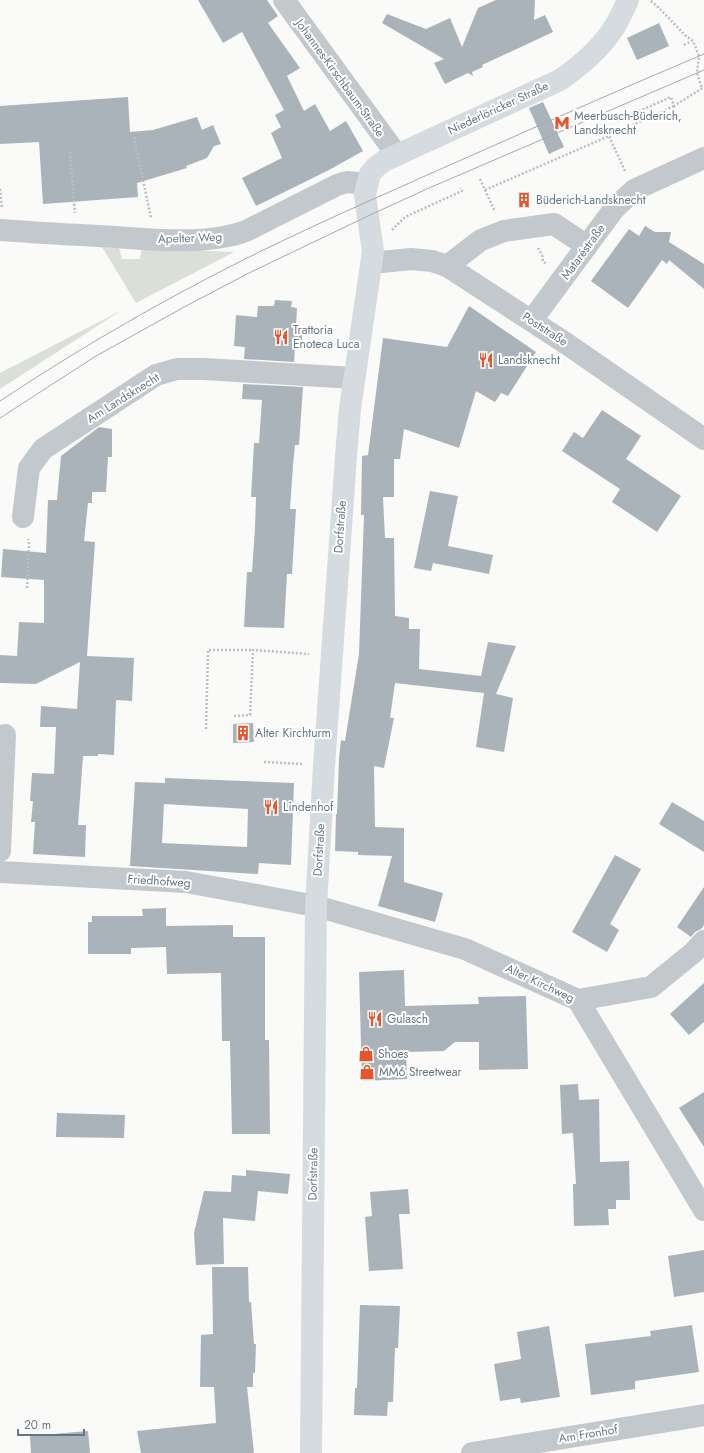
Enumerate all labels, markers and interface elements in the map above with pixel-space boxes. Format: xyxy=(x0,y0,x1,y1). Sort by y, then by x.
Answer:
street label: Johannes-Kirschbaum-Straße xyxy=(290,14,389,141)
street label: Niederlöricker Straße xyxy=(445,77,551,139)
place label: Meerbusch-Büderich, Landsknecht xyxy=(574,107,682,139)
metro station icon: Meerbusch-Büderich, Landsknecht xyxy=(553,114,571,132)
building icon: Büderich-Landsknecht xyxy=(515,191,533,209)
place label: Büderich-Landsknecht xyxy=(536,191,646,209)
street label: Mataréstraße xyxy=(557,220,609,284)
street label: Apelter Weg xyxy=(157,228,223,248)
street label: Poststraße xyxy=(519,308,571,350)
place label: Trattoria Enoteca Luca xyxy=(293,321,360,353)
restaurant icon: Trattoria Enoteca Luca xyxy=(272,328,290,346)
restaurant icon: Landsknecht xyxy=(477,351,495,369)
place label: Landsknecht xyxy=(498,351,560,369)
street label: Am Landsknecht xyxy=(83,368,163,428)
street label: Dorfstraße xyxy=(329,500,351,554)
building icon: Alter Kirchturm xyxy=(234,724,252,742)
place label: Alter Kirchturm xyxy=(255,724,331,742)
restaurant icon: Lindenhof xyxy=(262,798,280,816)
place label: Lindenhof xyxy=(283,798,334,816)
street label: Dorfstraße xyxy=(309,823,329,877)
street label: Friedhofweg xyxy=(127,870,191,892)
street label: Alter Kirchweg xyxy=(503,959,577,1007)
restaurant icon: Gulasch xyxy=(366,1010,384,1028)
place label: Gulasch xyxy=(387,1010,428,1028)
shop icon: Shoes xyxy=(357,1045,375,1063)
place label: Shoes xyxy=(378,1045,409,1063)
shop icon: MM6 Streetwear xyxy=(358,1063,376,1081)
place label: MM6 Streetwear xyxy=(379,1063,463,1081)
street label: Dorfstraße xyxy=(304,1147,322,1201)
scale bar xyxy=(18,1411,84,1437)
text: 20 m xyxy=(24,1416,51,1434)
street label: Am Fronhof xyxy=(557,1420,619,1448)

